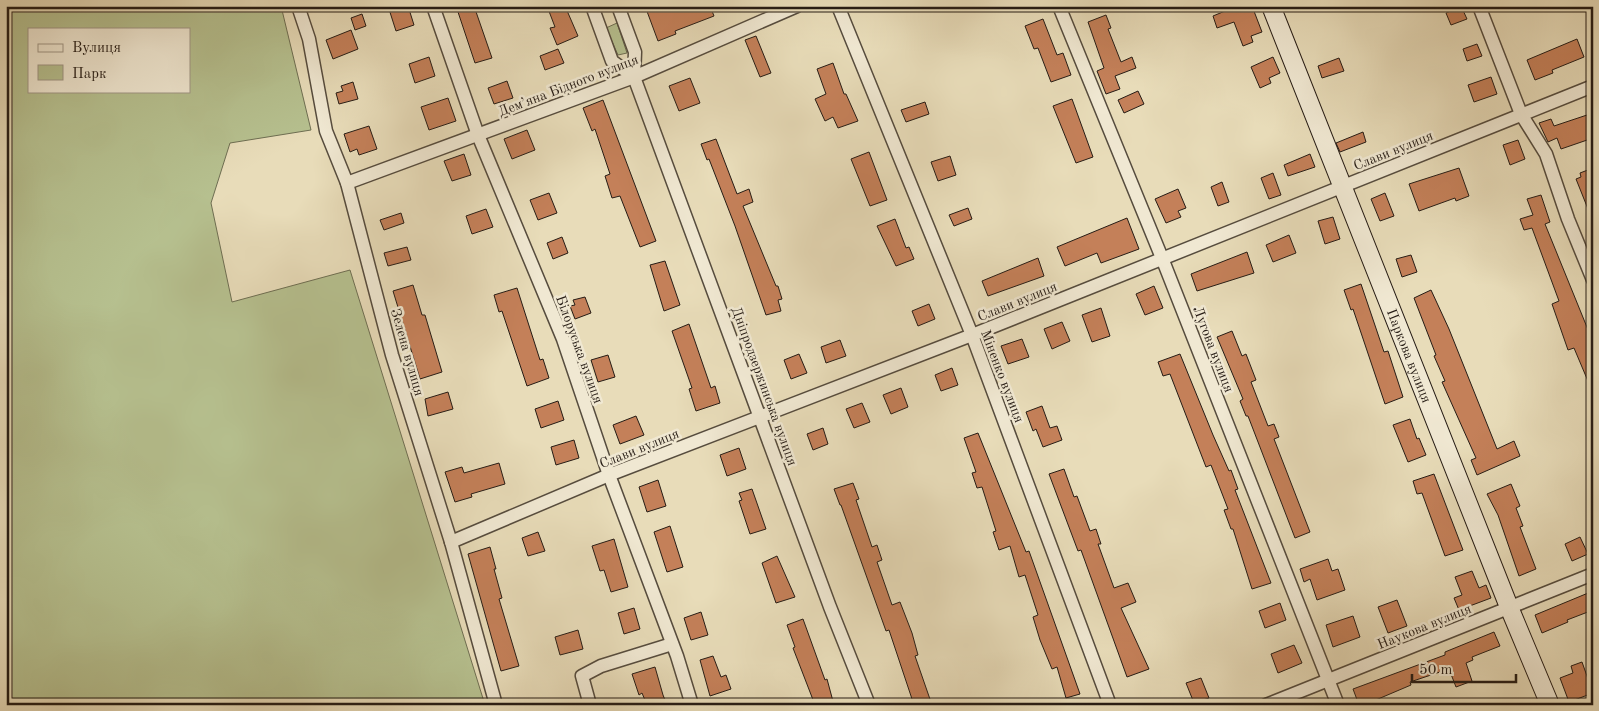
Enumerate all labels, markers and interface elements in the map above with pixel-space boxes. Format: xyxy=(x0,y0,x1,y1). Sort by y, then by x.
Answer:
legend xyxy=(28,28,190,92)
text: Вулиця xyxy=(72,41,121,56)
street label: Дем’яна Бідного вулиця xyxy=(496,53,640,119)
text: Парк xyxy=(72,67,107,82)
street label: Слави вулиця xyxy=(1352,129,1435,173)
street label: Слави вулиця xyxy=(976,280,1059,324)
street label: Білоруська вулиця xyxy=(553,293,605,405)
street label: Лугова вулиця xyxy=(1190,304,1236,394)
street label: Дніпродзержинська вулиця xyxy=(729,305,799,468)
street label: Зелена вулиця xyxy=(388,307,426,397)
street label: Паркова вулиця xyxy=(1384,307,1433,405)
street label: Міненко вулиця xyxy=(978,328,1026,425)
street label: Слави вулиця xyxy=(598,427,681,471)
street label: Наукова вулиця xyxy=(1375,602,1473,652)
scale bar xyxy=(1412,651,1515,683)
text: 50 m xyxy=(1419,663,1453,678)

